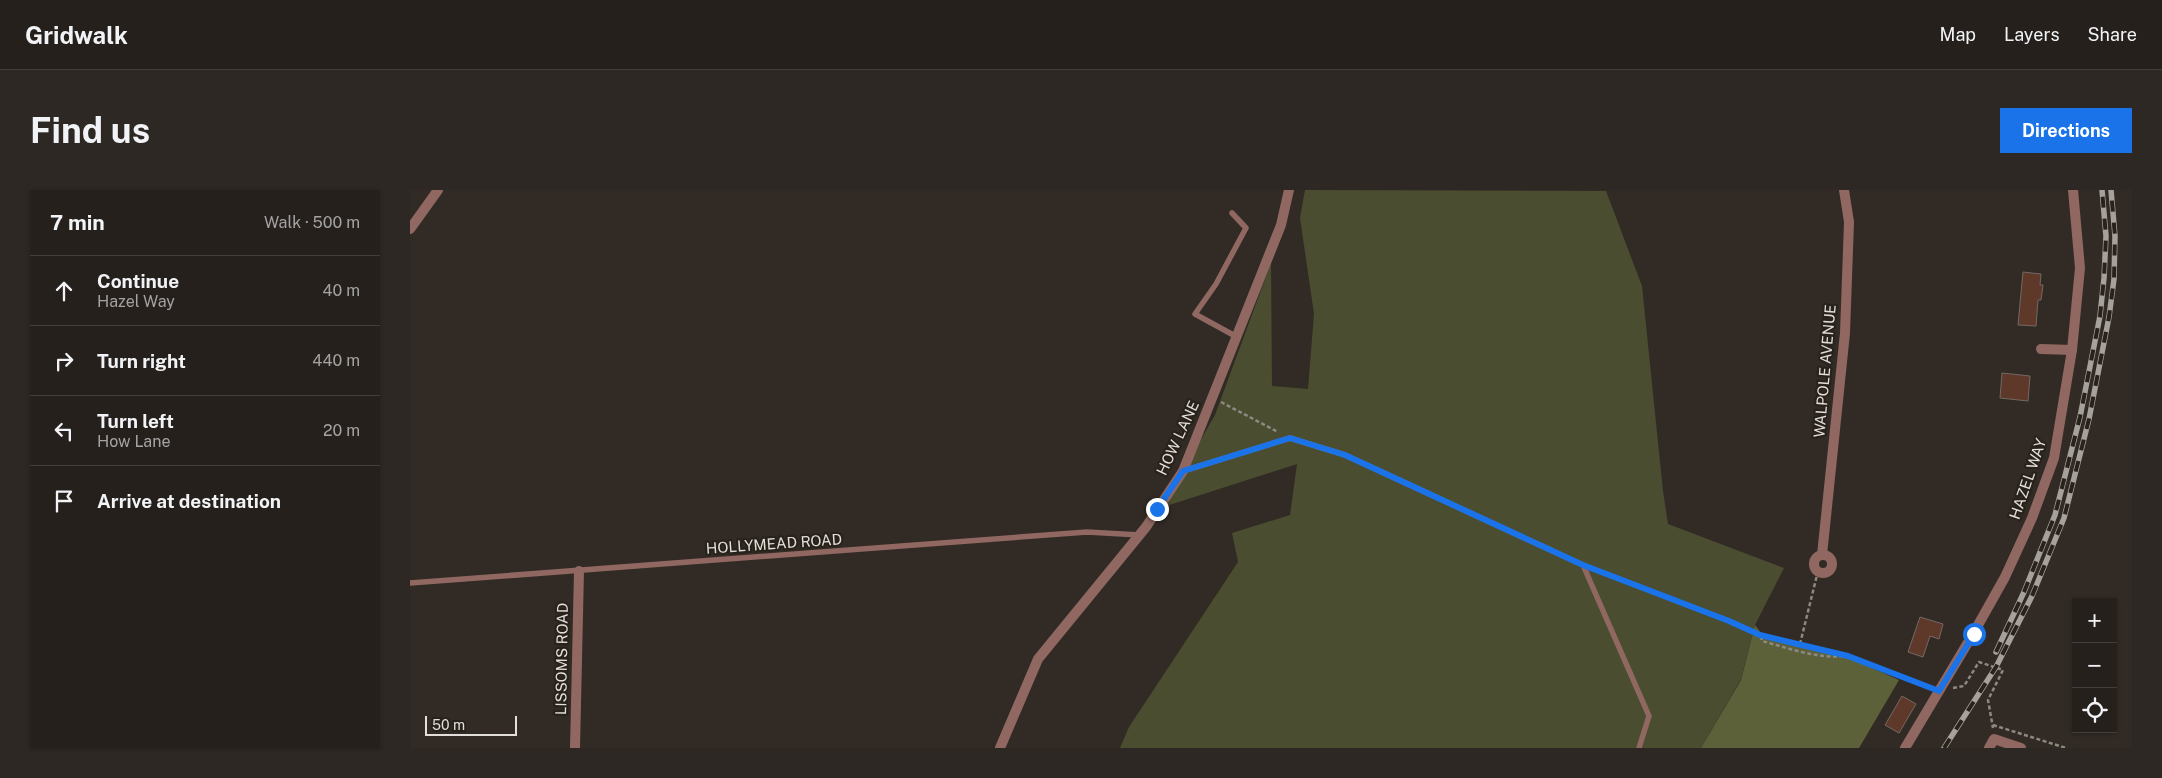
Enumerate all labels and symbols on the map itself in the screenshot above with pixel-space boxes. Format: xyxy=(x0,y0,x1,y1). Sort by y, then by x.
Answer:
street label: WALPOLE AVENUE xyxy=(1810,304,1839,438)
street label: HOW LANE xyxy=(1153,398,1202,478)
street label: HAZEL WAY xyxy=(2006,436,2049,522)
route end xyxy=(1146,498,1169,521)
street label: HOLLYMEAD ROAD xyxy=(705,530,843,557)
street label: LISSOMS ROAD xyxy=(552,603,571,715)
route start xyxy=(1963,623,1986,646)
scale bar xyxy=(425,713,518,736)

